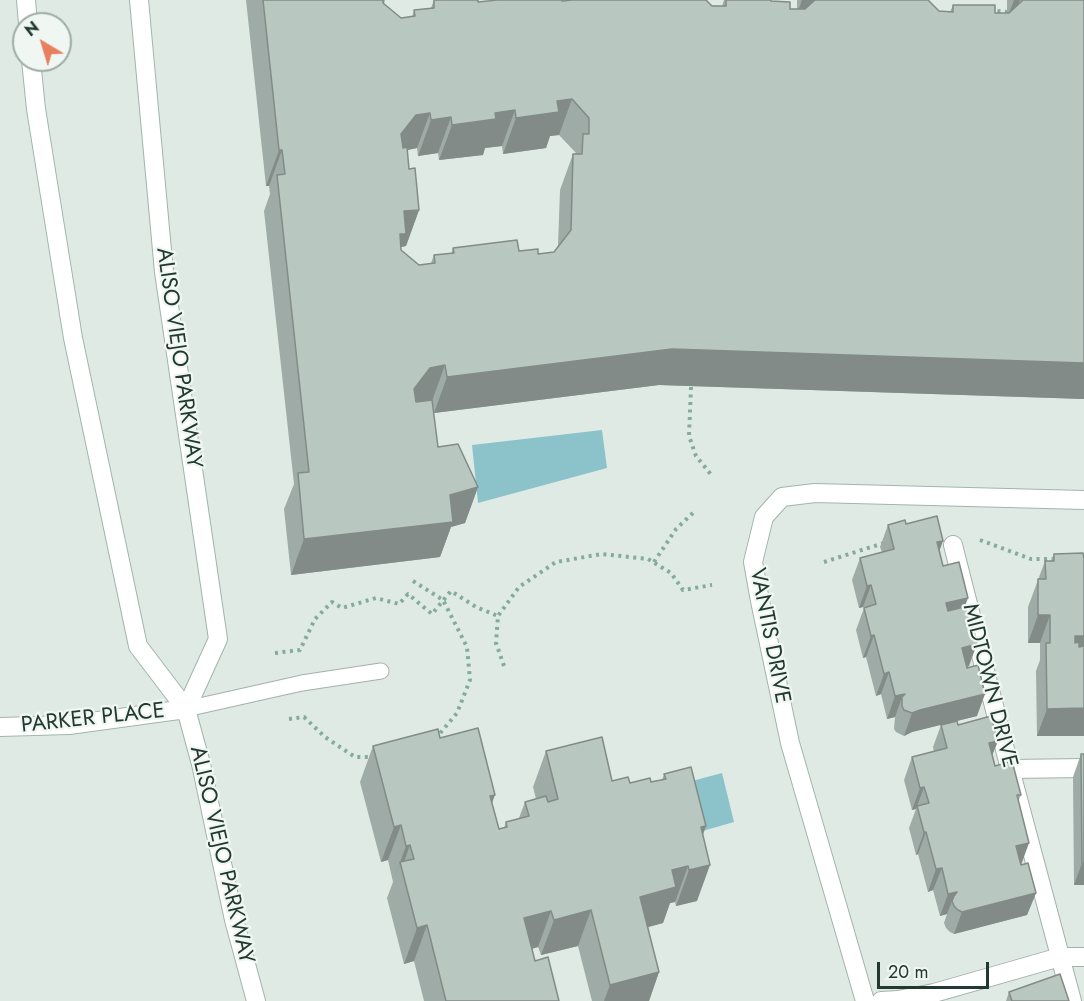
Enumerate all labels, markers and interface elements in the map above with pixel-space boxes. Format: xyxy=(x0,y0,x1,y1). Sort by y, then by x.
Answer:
north arrow xyxy=(12,12,72,72)
text: N xyxy=(20,16,44,42)
street label: ALISO VIEJO PARKWAY xyxy=(149,246,207,470)
street label: VANTIS DRIVE xyxy=(743,566,795,706)
street label: MIDTOWN DRIVE xyxy=(956,601,1022,771)
street label: PARKER PLACE xyxy=(20,698,166,740)
street label: ALISO VIEJO PARKWAY xyxy=(183,744,259,966)
scale bar xyxy=(880,950,992,988)
text: 20 m xyxy=(888,959,928,985)

